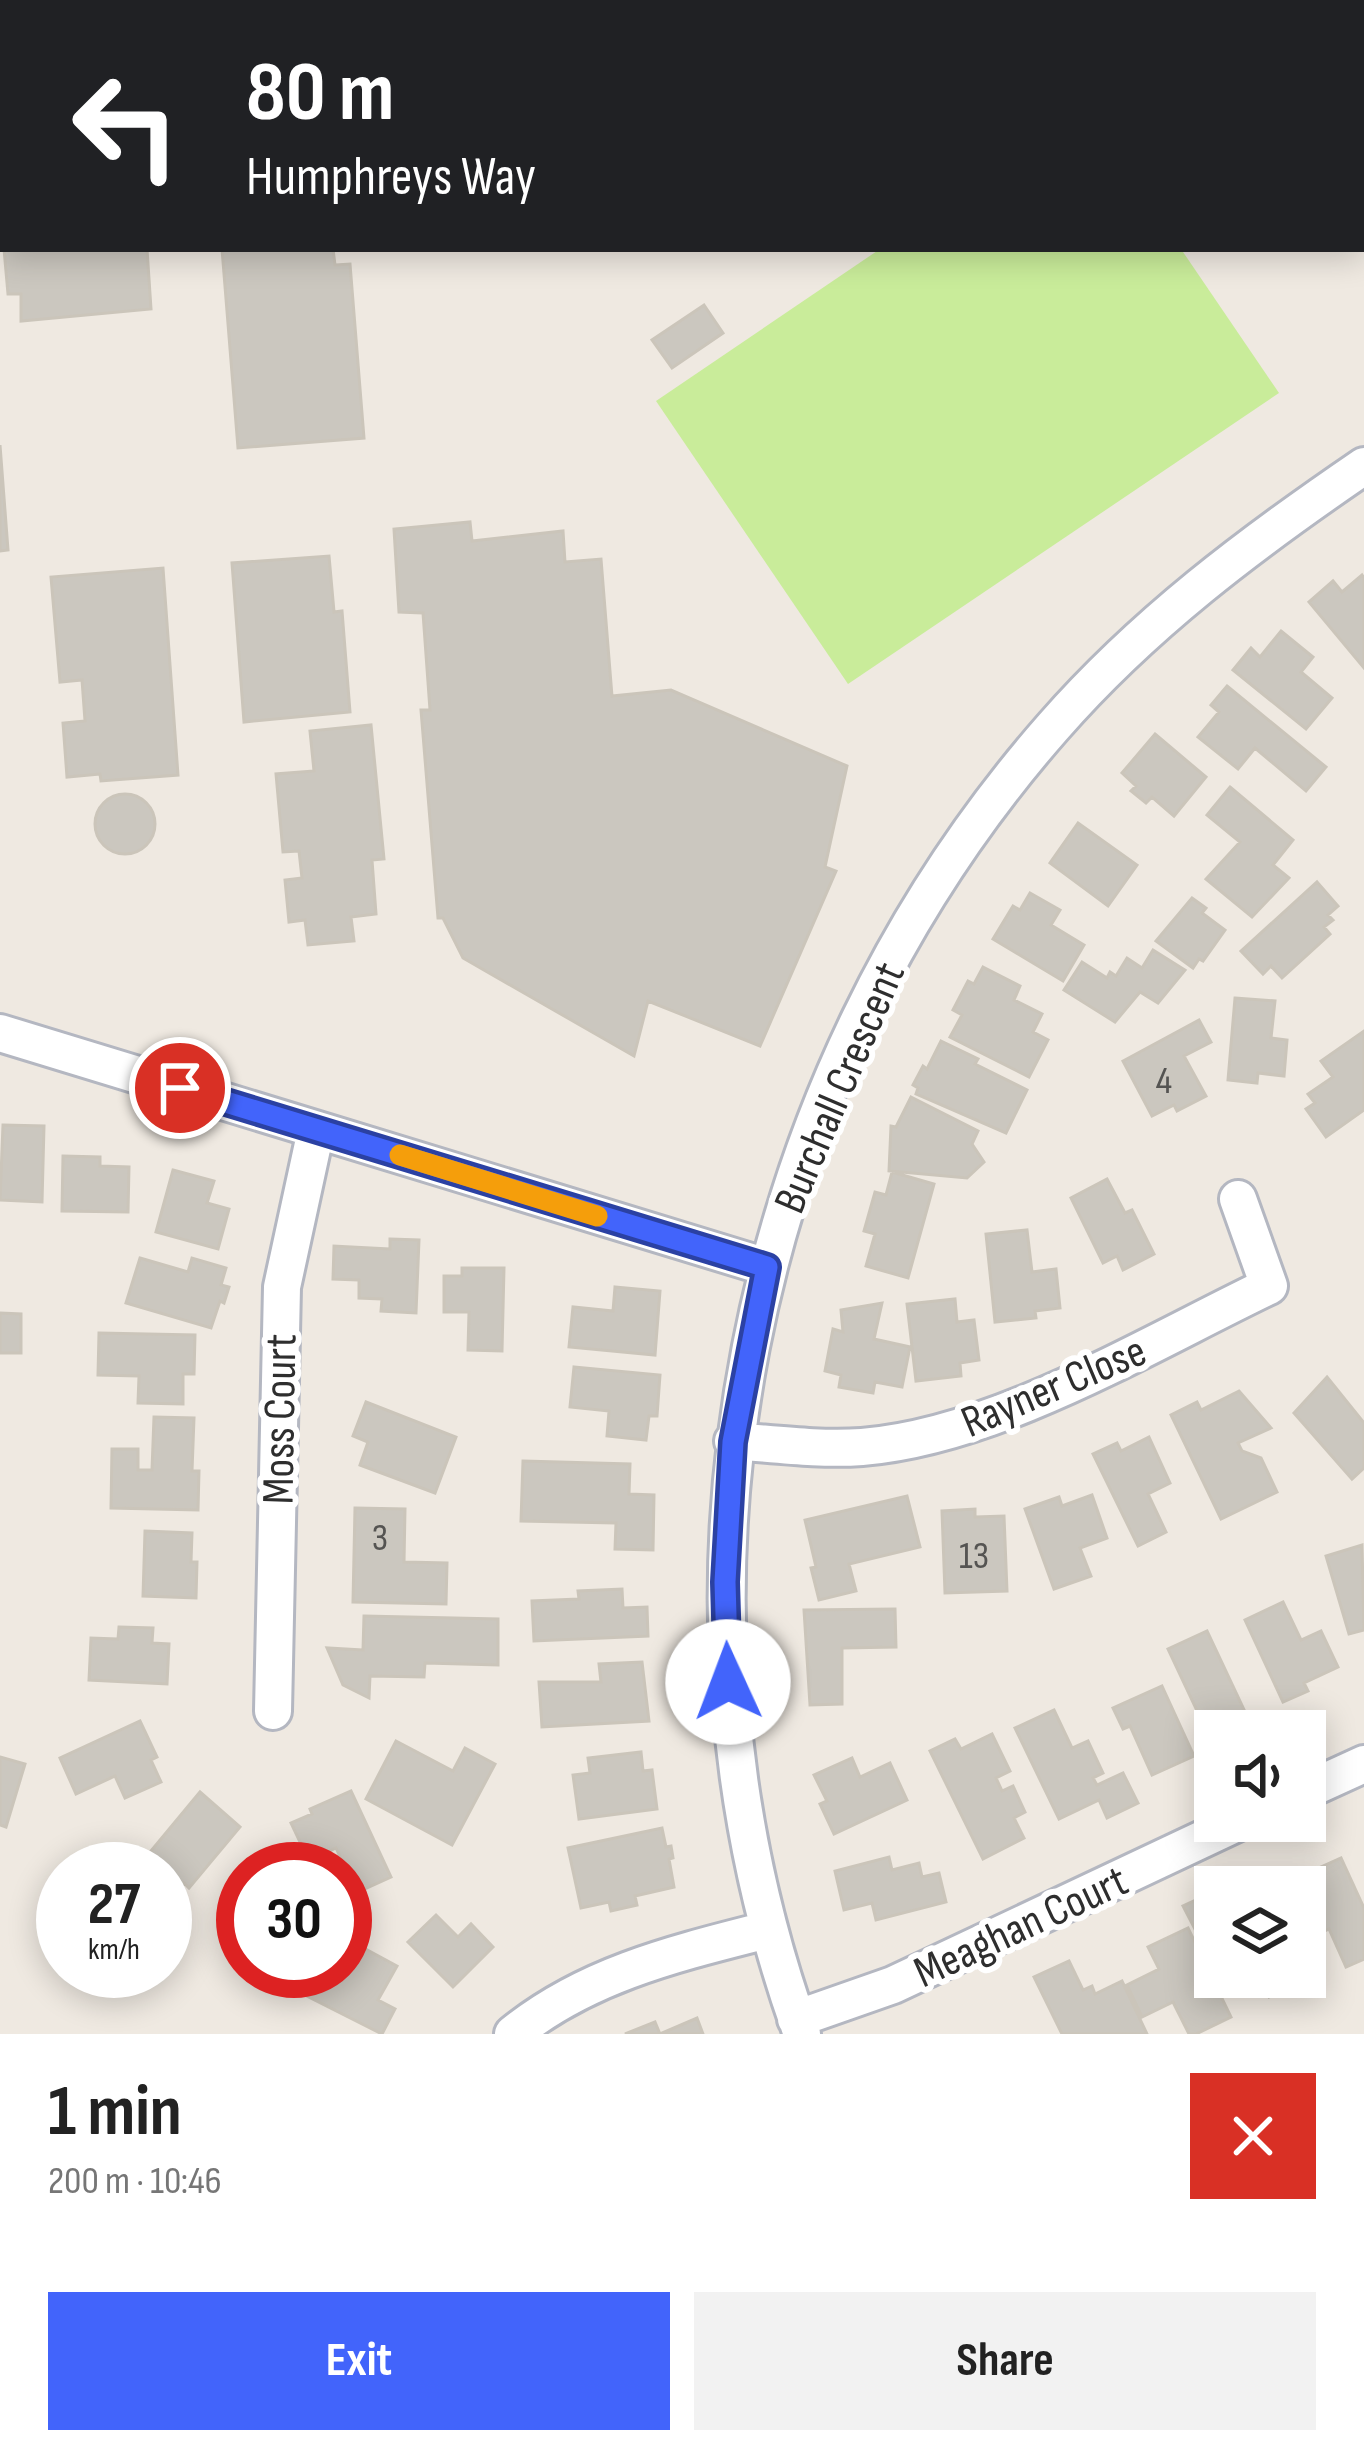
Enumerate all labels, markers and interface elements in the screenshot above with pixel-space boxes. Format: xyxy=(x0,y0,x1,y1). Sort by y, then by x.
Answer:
text: 80 m xyxy=(246,43,394,144)
icon: left xyxy=(48,48,204,204)
text: Humphreys Way xyxy=(246,145,536,210)
street label: Burchall Crescent xyxy=(763,954,918,1222)
pin xyxy=(129,1037,231,1139)
icon: arrive xyxy=(147,1055,213,1121)
house number: 4 xyxy=(1156,1058,1172,1105)
street label: Rayner Close xyxy=(953,1324,1155,1451)
street label: Moss Court xyxy=(252,1333,309,1505)
house number: 3 xyxy=(372,1515,388,1562)
house number: 13 xyxy=(959,1533,989,1580)
position arrow xyxy=(665,1619,791,1745)
map controls xyxy=(1194,1710,1326,1998)
button: sound xyxy=(1194,1710,1326,1842)
speed limit sign: 30 xyxy=(216,1842,372,1998)
street label: Meaghan Court xyxy=(906,1854,1137,2001)
button: layers xyxy=(1194,1866,1326,1998)
text: 27 xyxy=(88,1869,140,1941)
text: km/h xyxy=(88,1932,140,1968)
text: 1 min xyxy=(48,2069,182,2156)
button: close xyxy=(1190,2073,1316,2199)
text: 200 m · 10:46 xyxy=(48,2158,222,2205)
button: Exit xyxy=(48,2292,670,2430)
button: Share xyxy=(694,2292,1316,2430)

